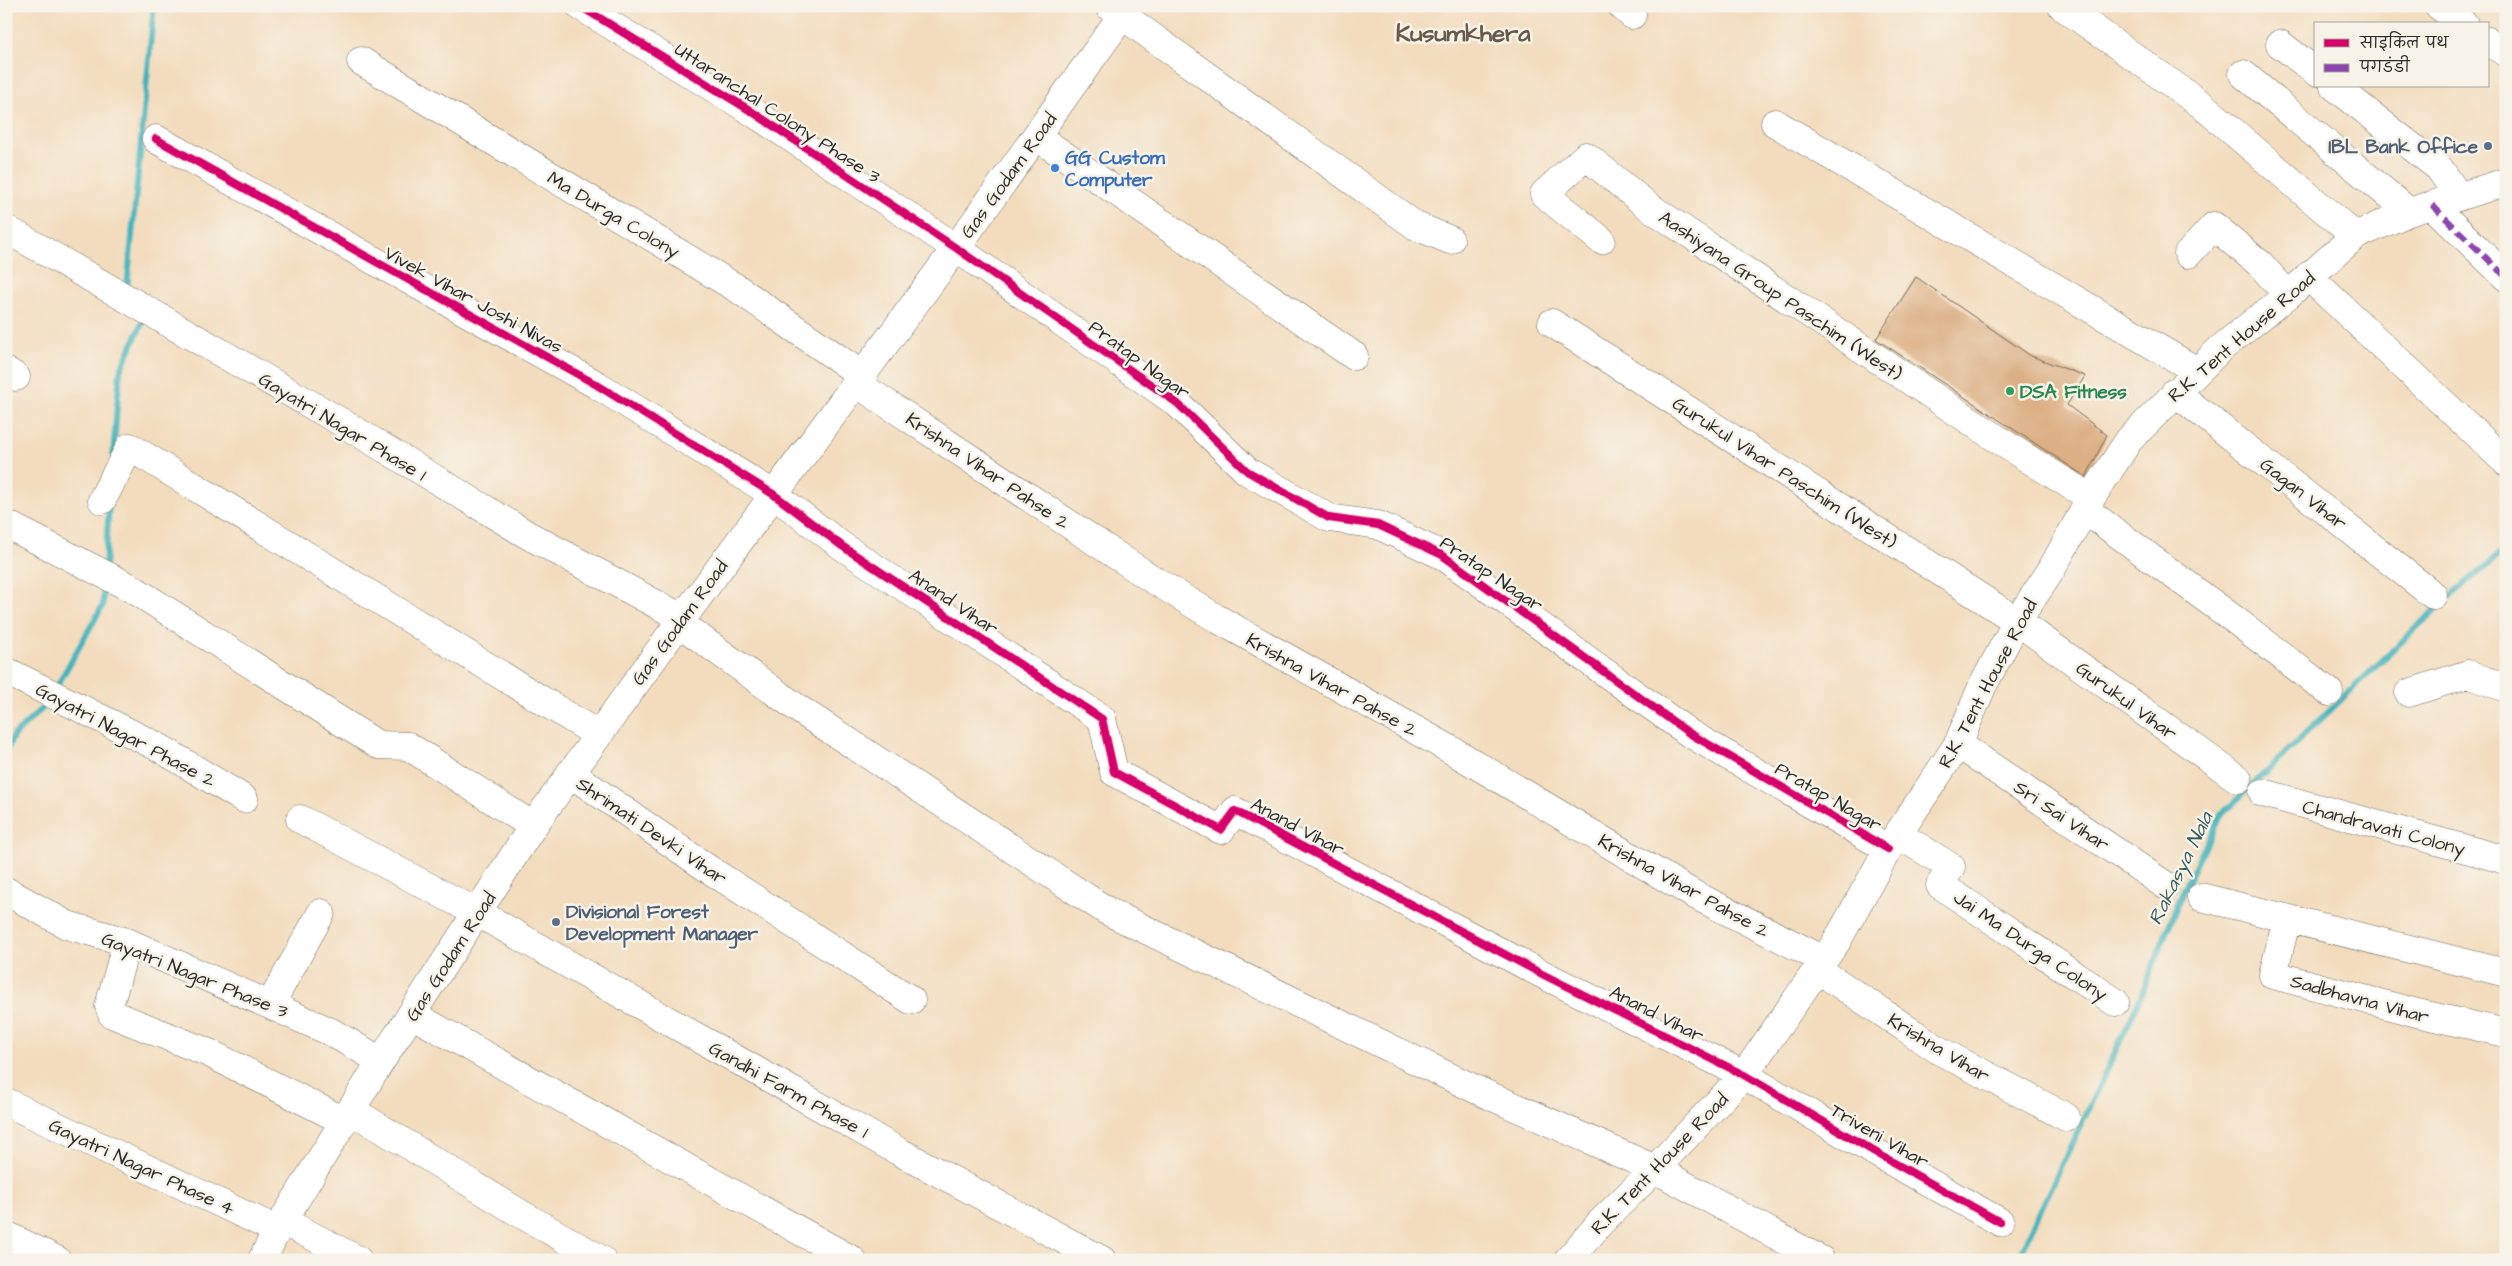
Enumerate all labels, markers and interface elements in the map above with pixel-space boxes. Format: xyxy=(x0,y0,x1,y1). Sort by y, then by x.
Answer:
district label: Kusumkhera xyxy=(1396,17,1531,51)
legend xyxy=(2314,22,2490,88)
text: साइकिल पथ xyxy=(2359,31,2449,54)
street label: Uttaranchal Colony Phase 3 xyxy=(668,36,886,191)
text: पगडंडी xyxy=(2359,55,2410,78)
street label: Gas Godam Road xyxy=(954,107,1064,244)
place label: IBL Bank Office xyxy=(2328,134,2479,161)
marker: IBL Bank Office xyxy=(2482,140,2494,152)
place label: GG Custom Computer xyxy=(1065,145,1166,194)
marker: GG Custom Computer xyxy=(1049,162,1061,174)
street label: Ma Durga Colony xyxy=(541,165,685,267)
street label: Aashiyana Group Paschim (West) xyxy=(1652,204,1908,389)
street label: Vivek Vihar Joshi Nivas xyxy=(379,240,567,361)
street label: R.K. Tent House Road xyxy=(2162,265,2322,409)
street label: Pratap Nagar xyxy=(1082,314,1196,407)
street label: Gayatri Nagar Phase 1 xyxy=(253,366,432,489)
place label: DSA Fitness xyxy=(2020,379,2127,406)
marker: DSA Fitness xyxy=(2004,385,2016,397)
street label: Gurukul Vihar Paschim (West) xyxy=(1667,390,1902,556)
street label: Krishna Vihar Pahse 2 xyxy=(900,406,1074,536)
street label: Gagan Vihar xyxy=(2253,452,2353,538)
street label: Pratap Nagar xyxy=(1434,530,1549,620)
street label: Gas Godam Road xyxy=(625,554,735,691)
street label: Anand Vihar xyxy=(903,562,1004,642)
street label: R.K. Tent House Road xyxy=(1932,594,2044,773)
street label: Krishna Vihar Pahse 2 xyxy=(1241,627,1422,744)
street label: Gurukul Vihar xyxy=(2070,655,2183,747)
street label: Gayatri Nagar Phase 2 xyxy=(30,676,220,795)
street label: Pratap Nagar xyxy=(1769,756,1887,840)
street label: Shrimati Devki Vihar xyxy=(570,771,732,892)
street label: Sri Sai Vihar xyxy=(2008,774,2115,858)
street label: Anand Vihar xyxy=(1246,791,1349,864)
street label: Chandravati Colony xyxy=(2299,794,2468,864)
water label: Rakasya Nala xyxy=(2142,807,2222,930)
street label: Krishna Vihar Pahse 2 xyxy=(1593,828,1774,945)
street label: Jai Ma Durga Colony xyxy=(1947,885,2113,1009)
street label: Gas Godam Road xyxy=(399,887,503,1027)
place label: Divisional Forest Development Manager xyxy=(566,899,758,949)
marker: Divisional Forest Development Manager xyxy=(550,916,562,928)
street label: Gayatri Nagar Phase 3 xyxy=(97,926,292,1026)
street label: Sadbhavna Vihar xyxy=(2287,968,2432,1031)
street label: Anand Vihar xyxy=(1605,979,1709,1050)
street label: Krishna Vihar xyxy=(1882,1007,1995,1090)
street label: Gandhi Farm Phase 1 xyxy=(704,1035,873,1146)
street label: R.K. Tent House Road xyxy=(1585,1087,1735,1241)
street label: Triveni Vihar xyxy=(1825,1097,1934,1176)
street label: Gayatri Nagar Phase 4 xyxy=(44,1112,239,1223)

